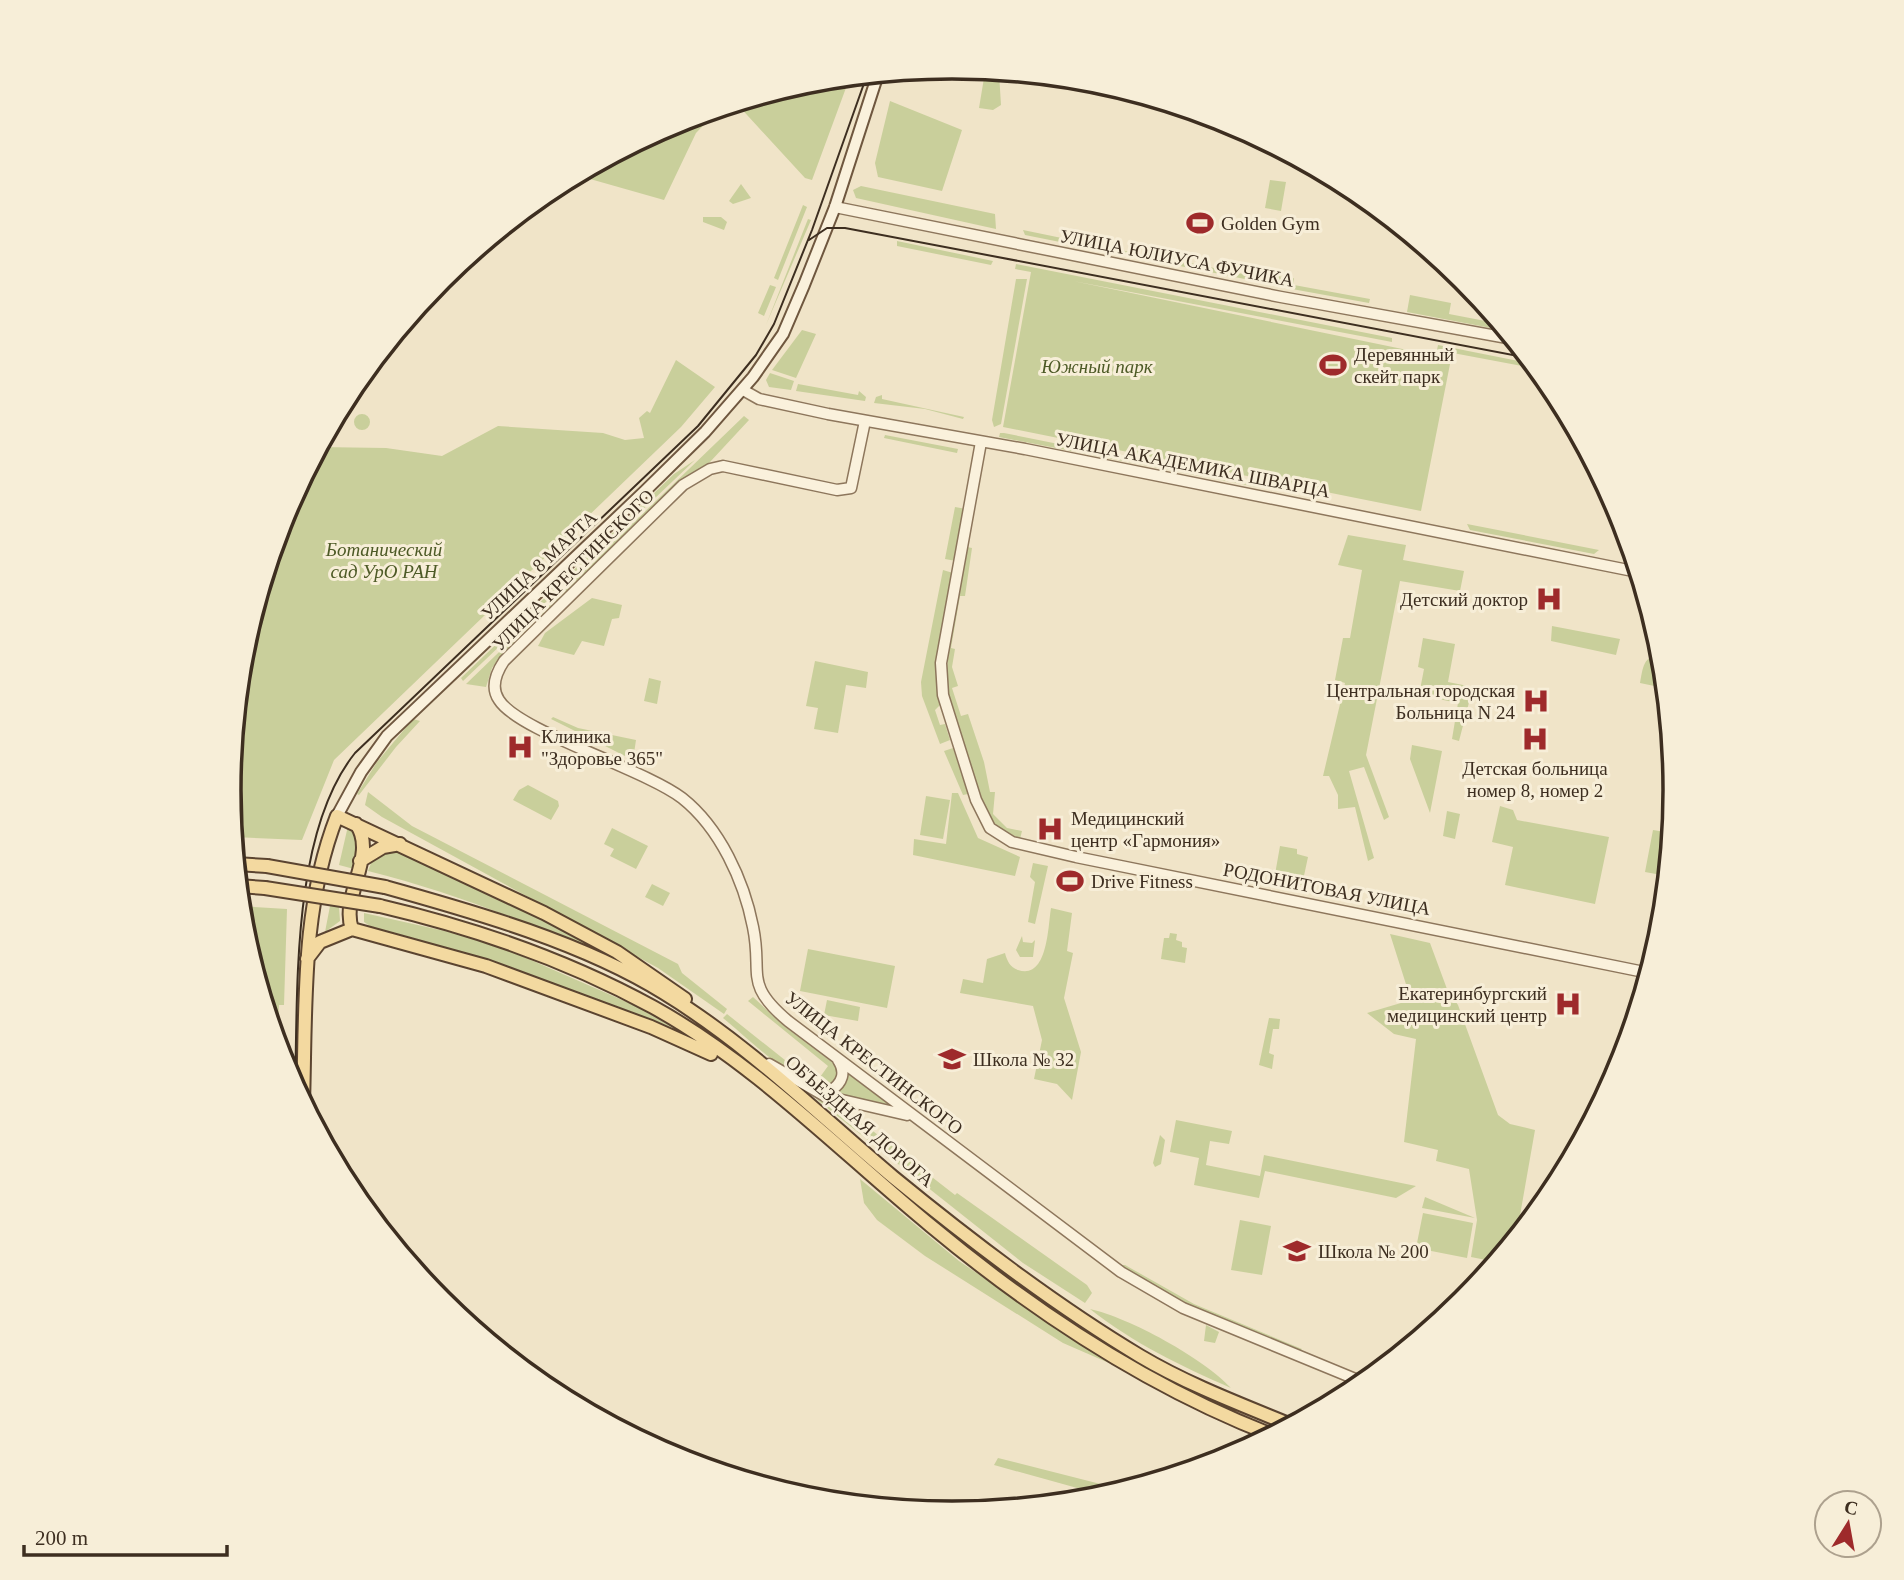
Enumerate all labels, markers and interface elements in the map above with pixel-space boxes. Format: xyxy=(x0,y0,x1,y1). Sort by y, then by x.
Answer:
sports icon: Golden Gym xyxy=(1185,208,1215,238)
place label: Golden Gym xyxy=(1221,213,1320,234)
street label: УЛИЦА ЮЛИУСА ФУЧИКА xyxy=(1058,225,1296,291)
place label: Деревянный скейт парк xyxy=(1354,344,1454,387)
sports icon: Деревянный скейт парк xyxy=(1318,350,1348,380)
park label: Южный парк xyxy=(1040,356,1154,377)
street label: УЛИЦА АКАДЕМИКА ШВАРЦА xyxy=(1054,428,1332,502)
street label: УЛИЦА КРЕСТИНСКОГО xyxy=(488,485,658,655)
street label: УЛИЦА 8 МАРТА xyxy=(477,506,601,624)
park label: Ботанический сад УрО РАН xyxy=(325,539,443,582)
hospital icon: Детский доктор xyxy=(1534,584,1564,614)
place label: Детский доктор xyxy=(1400,589,1528,610)
place label: Центральная городская Больница N 24 xyxy=(1326,680,1515,723)
hospital icon: Центральная городская Больница N 24 xyxy=(1521,686,1551,716)
hospital icon: Детская больница номер 8, номер 2 xyxy=(1520,724,1550,754)
place label: Клиника "Здоровье 365" xyxy=(541,726,663,769)
hospital icon: Клиника "Здоровье 365" xyxy=(505,732,535,762)
place label: Детская больница номер 8, номер 2 xyxy=(1462,758,1608,801)
place label: Медицинский центр «Гармония» xyxy=(1071,808,1220,851)
hospital icon: Медицинский центр «Гармония» xyxy=(1035,814,1065,844)
street label: РОДОНИТОВАЯ УЛИЦА xyxy=(1222,859,1433,919)
sports icon: Drive Fitness xyxy=(1055,866,1085,896)
place label: Drive Fitness xyxy=(1091,871,1193,892)
place label: Екатеринбургский медицинский центр xyxy=(1387,983,1547,1026)
street label: УЛИЦА КРЕСТИНСКОГО xyxy=(781,987,967,1139)
hospital icon: Екатеринбургский медицинский центр xyxy=(1553,989,1583,1019)
school or university icon: Школа № 32 xyxy=(937,1044,967,1074)
place label: Школа № 32 xyxy=(973,1049,1074,1070)
street label: ОБЪЕЗДНАЯ ДОРОГА xyxy=(782,1051,938,1191)
school or university icon: Школа № 200 xyxy=(1282,1236,1312,1266)
place label: Школа № 200 xyxy=(1318,1241,1429,1262)
north arrow xyxy=(1813,1489,1883,1559)
text: С xyxy=(1842,1496,1860,1519)
scale bar xyxy=(24,1514,228,1558)
text: 200 m xyxy=(35,1526,88,1550)

